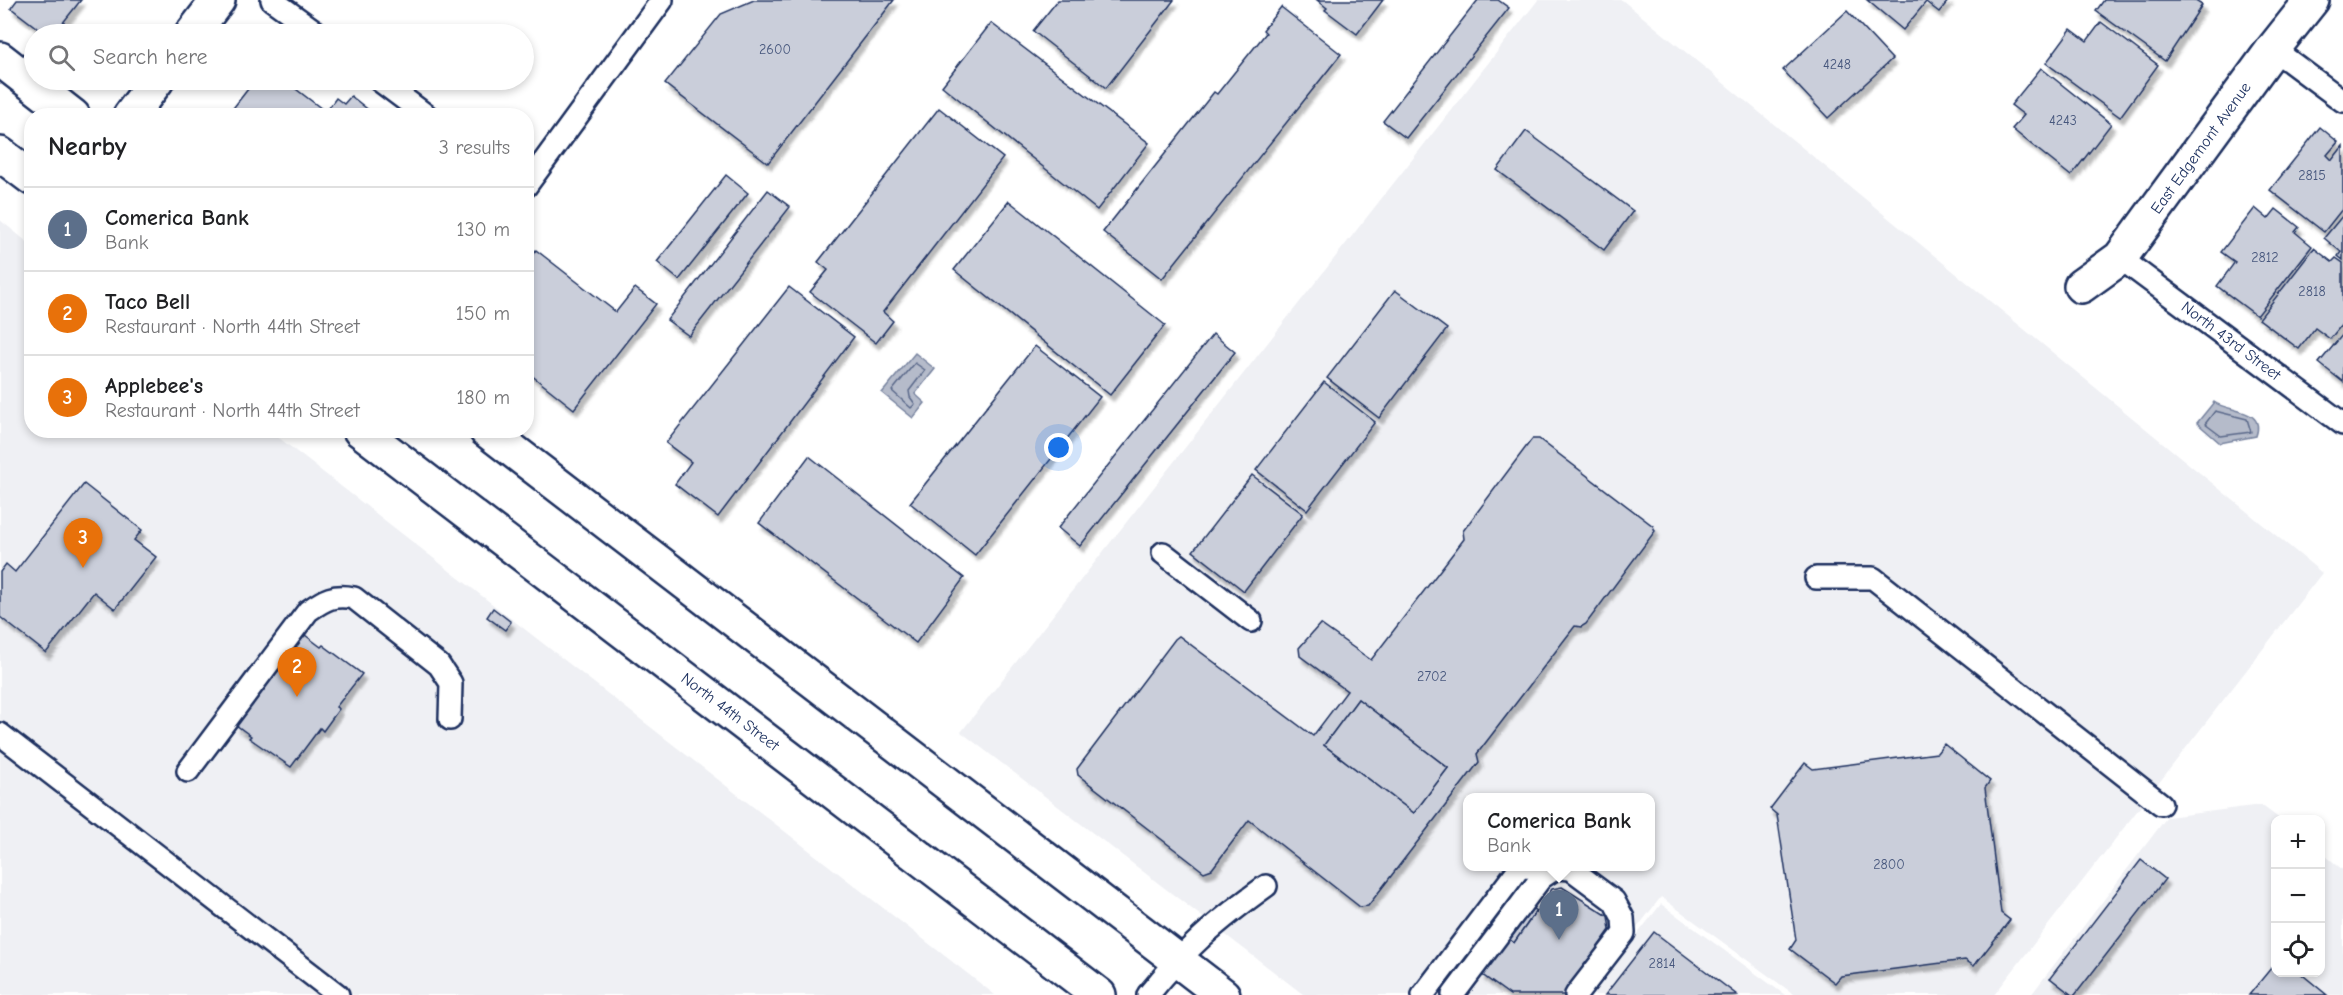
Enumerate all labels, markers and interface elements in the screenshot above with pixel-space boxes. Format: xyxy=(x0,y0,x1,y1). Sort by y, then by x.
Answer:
search box xyxy=(24,24,534,90)
icon: search xyxy=(45,41,78,74)
house number: 2600 xyxy=(759,41,791,58)
text: Search here xyxy=(93,44,208,70)
house number: 4248 xyxy=(1823,56,1851,73)
street label: East Edgemont Avenue xyxy=(2147,79,2255,217)
house number: 4243 xyxy=(2049,112,2077,129)
text: Nearby xyxy=(48,132,127,162)
text: 3 results xyxy=(439,136,510,159)
house number: 2815 xyxy=(2298,167,2326,184)
text: Comerica Bank xyxy=(105,205,249,231)
text: 1 xyxy=(64,218,71,241)
text: 130 m xyxy=(457,218,510,241)
text: Bank xyxy=(105,231,148,254)
house number: 2812 xyxy=(2251,249,2279,266)
house number: 2818 xyxy=(2298,283,2326,300)
text: Taco Bell xyxy=(105,289,190,315)
street label: North 43rd Street xyxy=(2178,298,2284,384)
text: 2 xyxy=(63,302,72,325)
text: 150 m xyxy=(456,302,510,325)
text: Restaurant · North 44th Street xyxy=(105,315,360,338)
text: Applebee's xyxy=(105,373,203,399)
text: 3 xyxy=(63,386,72,409)
text: 180 m xyxy=(456,386,510,409)
text: Restaurant · North 44th Street xyxy=(105,399,360,422)
your location xyxy=(1044,433,1073,462)
pin: 3 xyxy=(64,518,103,568)
pin: 2 xyxy=(278,648,316,697)
house number: 2702 xyxy=(1417,668,1447,685)
street label: North 44th Street xyxy=(678,669,783,755)
popup xyxy=(1463,793,1655,871)
text: Comerica Bank xyxy=(1487,808,1631,834)
map controls xyxy=(2271,815,2325,977)
button: + xyxy=(2271,815,2325,869)
text: Bank xyxy=(1487,834,1531,857)
house number: 2800 xyxy=(1873,856,1905,873)
button: − xyxy=(2271,869,2325,923)
pin: 1 xyxy=(1540,890,1578,940)
button: locate xyxy=(2271,923,2325,977)
house number: 2814 xyxy=(1649,955,1676,972)

